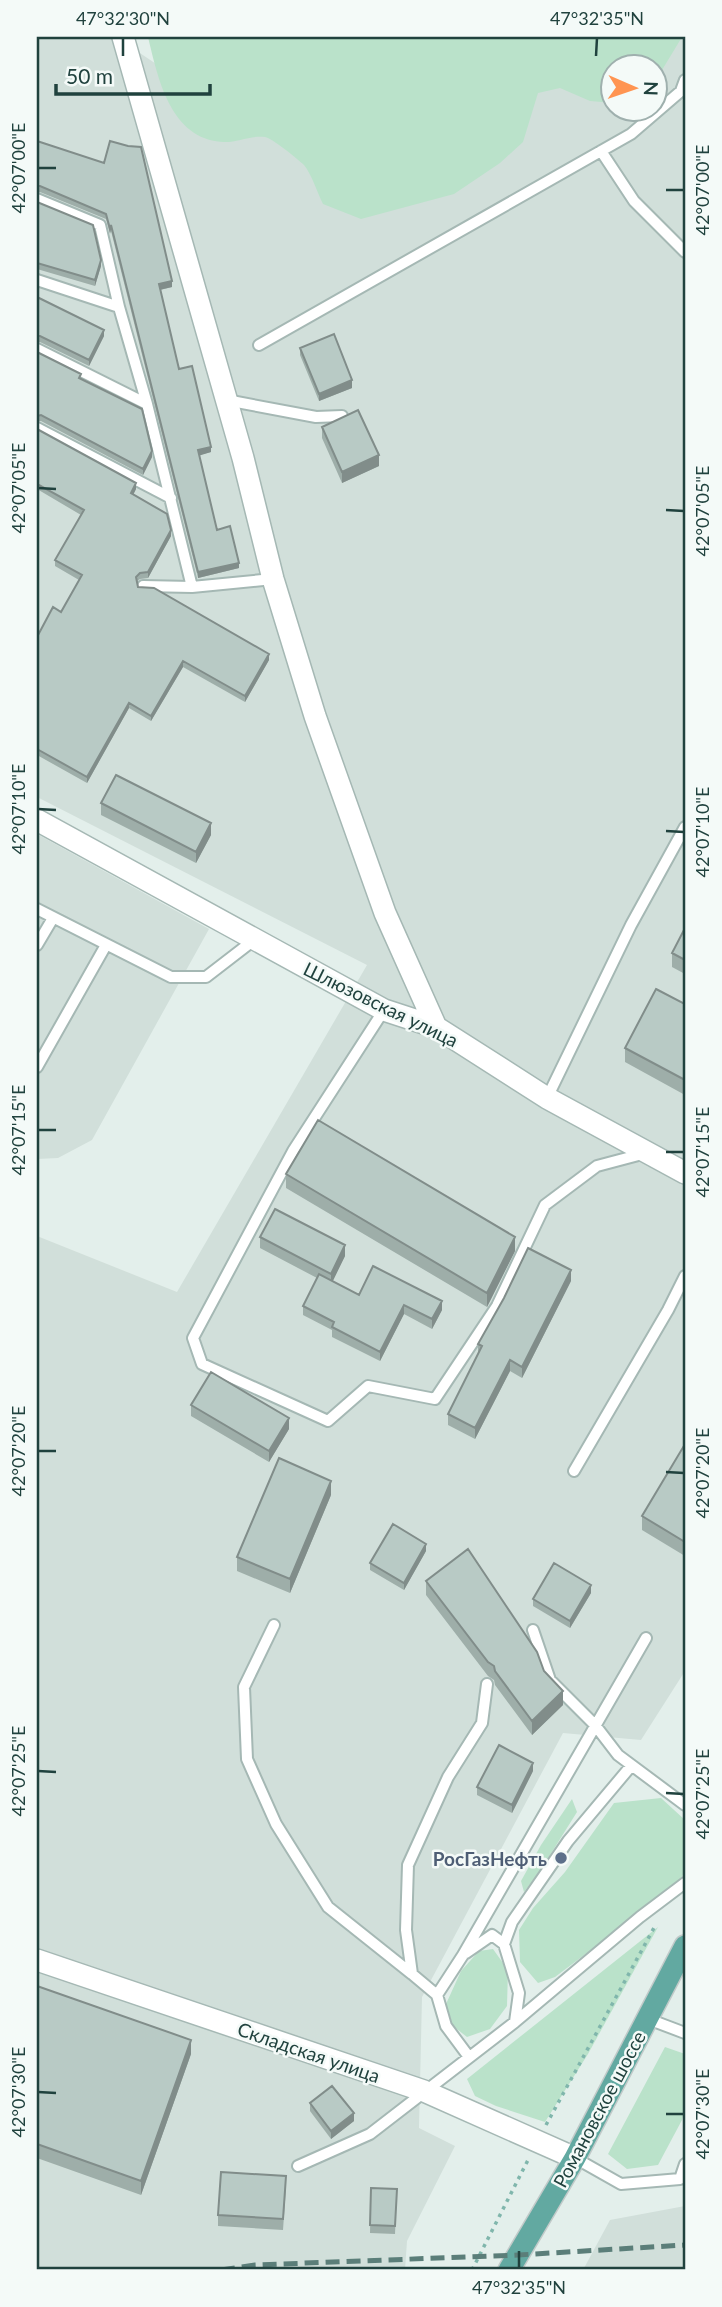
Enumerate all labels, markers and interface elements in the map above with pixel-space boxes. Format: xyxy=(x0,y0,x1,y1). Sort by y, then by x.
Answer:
text: 47°32'30"N xyxy=(76,7,170,29)
text: 47°32'35"N xyxy=(550,7,644,29)
scale bar xyxy=(56,52,210,96)
north arrow xyxy=(600,52,670,122)
text: 50 m xyxy=(66,63,113,88)
text: N xyxy=(640,81,663,96)
text: 42°07'00"E xyxy=(7,123,29,213)
text: 42°07'00"E xyxy=(691,145,713,235)
text: 42°07'05"E xyxy=(7,443,29,533)
text: 42°07'05"E xyxy=(691,466,713,556)
text: 42°07'10"E xyxy=(7,764,29,854)
text: 42°07'10"E xyxy=(691,787,713,877)
street label: Шлюзовская улица xyxy=(300,957,462,1051)
text: 42°07'15"E xyxy=(7,1085,29,1175)
text: 42°07'15"E xyxy=(691,1107,713,1197)
text: 42°07'20"E xyxy=(7,1406,29,1496)
text: 42°07'20"E xyxy=(691,1428,713,1518)
text: 42°07'25"E xyxy=(7,1726,29,1816)
text: 42°07'25"E xyxy=(691,1749,713,1839)
place label: РосГазНефть xyxy=(433,1847,547,1870)
marker: РосГазНефть xyxy=(553,1850,569,1866)
street label: Складская улица xyxy=(235,2017,383,2087)
street label: Романовское шоссе xyxy=(548,2027,650,2191)
text: 42°07'30"E xyxy=(7,2047,29,2137)
text: 42°07'30"E xyxy=(691,2069,713,2159)
text: 47°32'35"N xyxy=(472,2276,566,2298)

